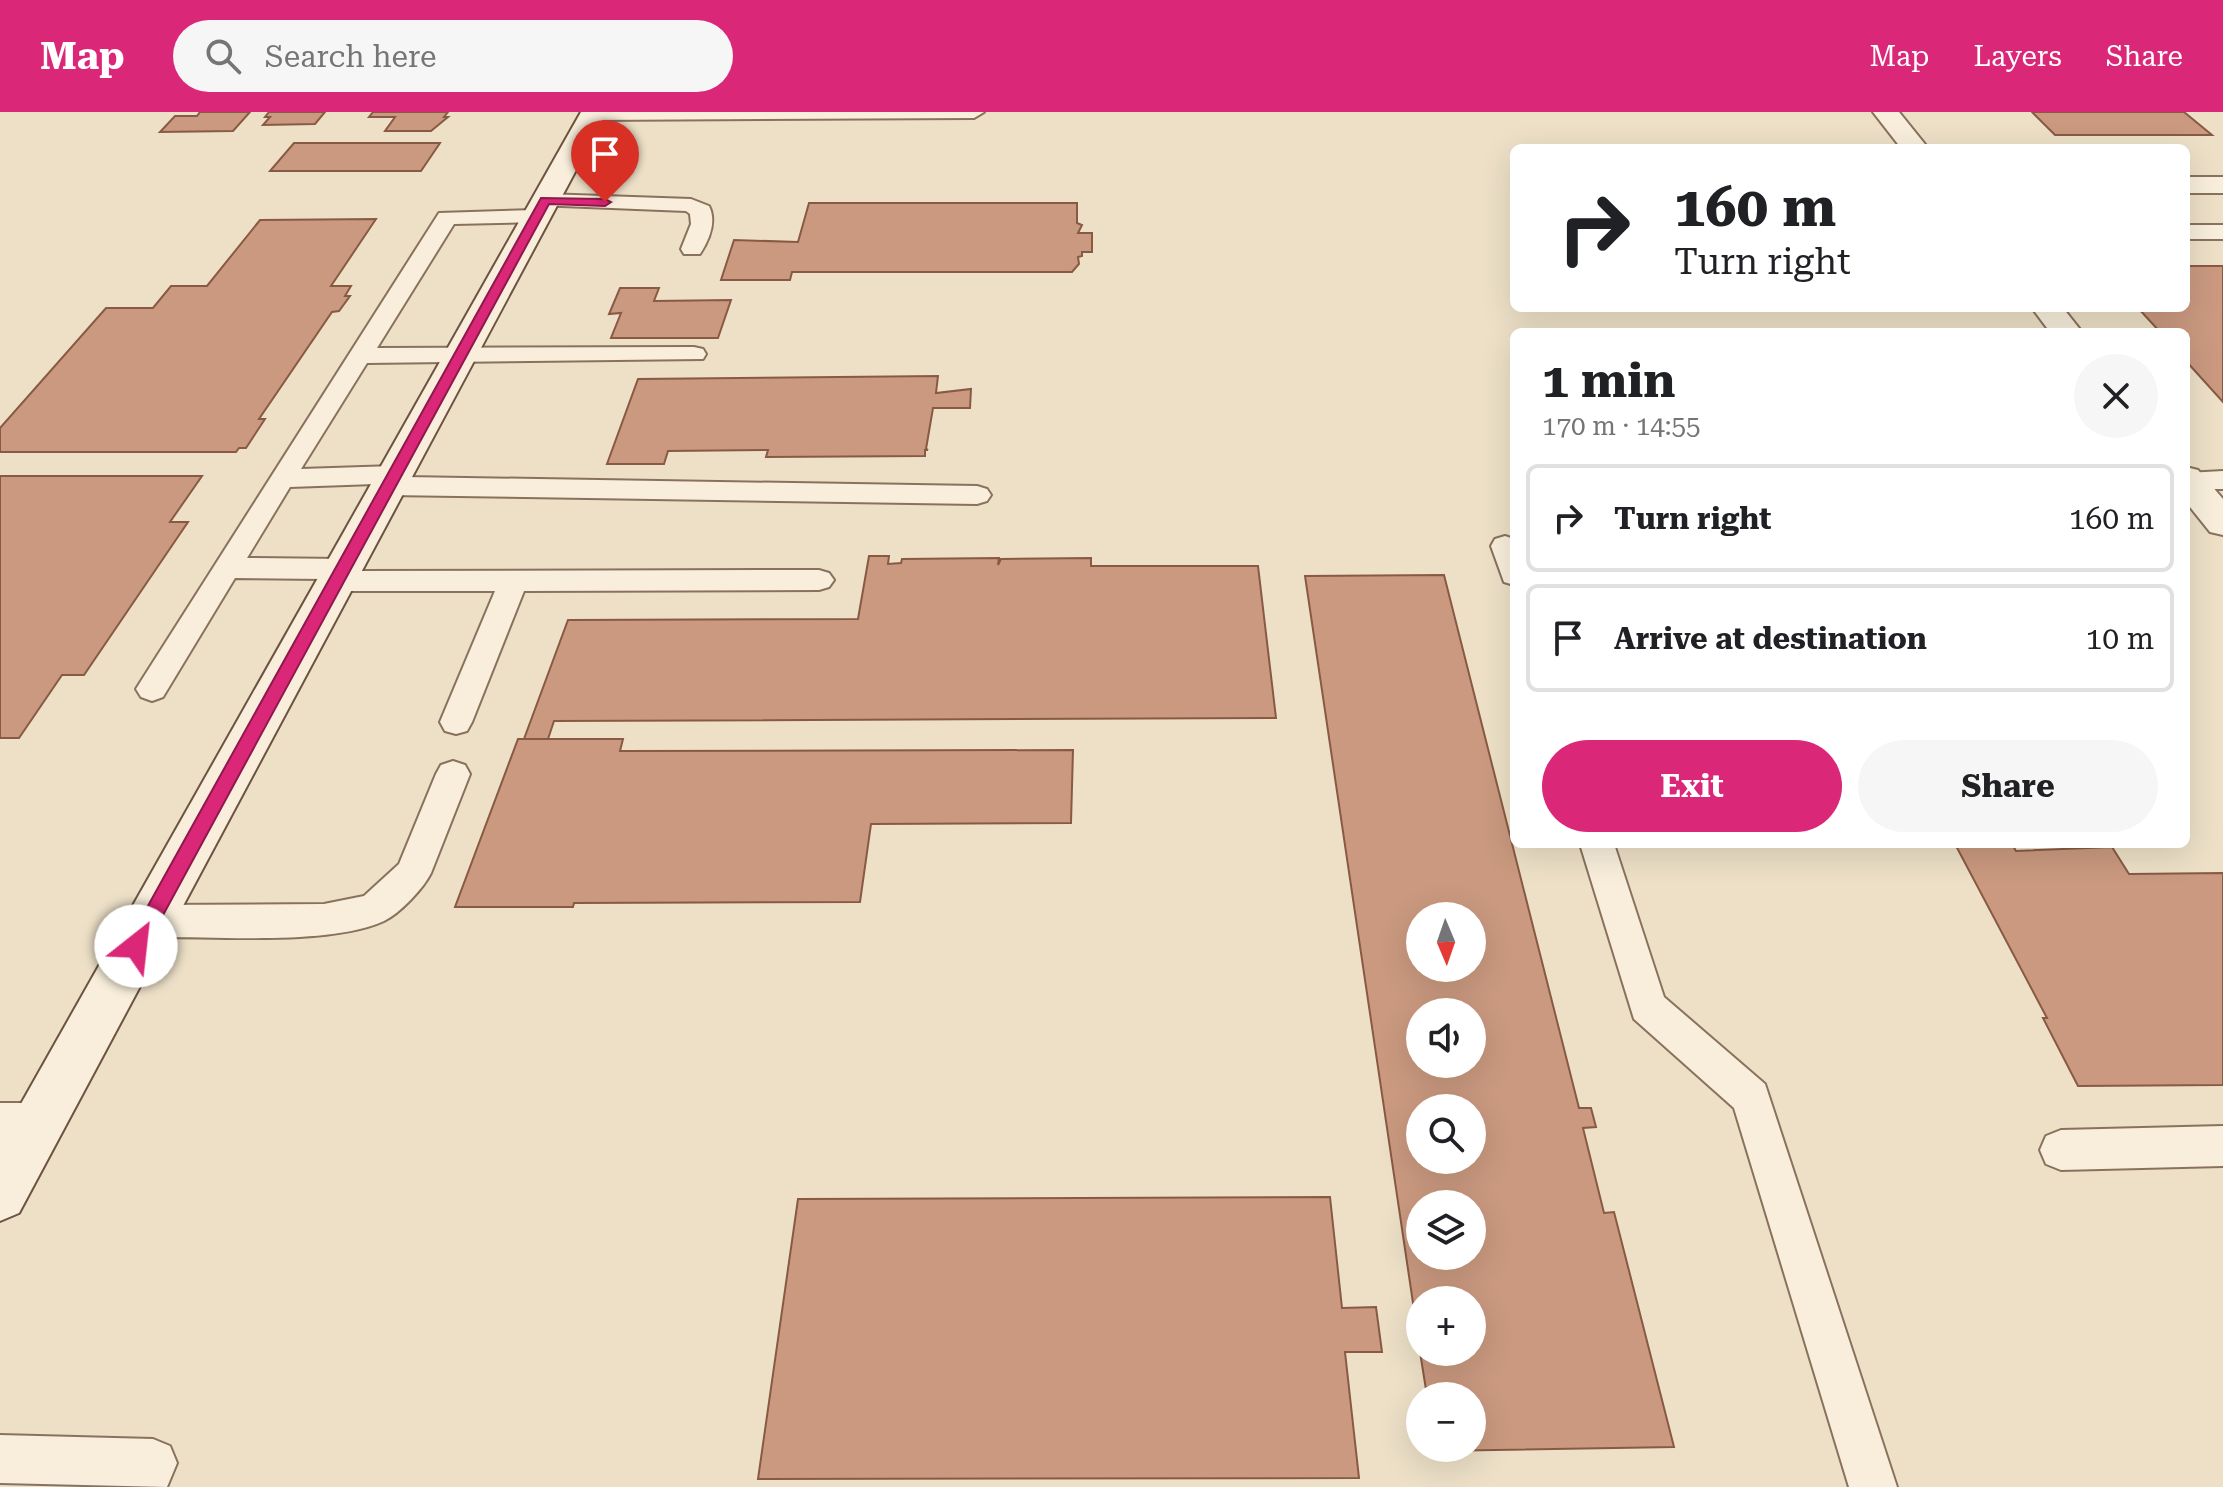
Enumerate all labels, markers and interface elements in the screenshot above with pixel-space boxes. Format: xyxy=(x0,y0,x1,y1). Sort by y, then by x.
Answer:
search box xyxy=(173,20,733,92)
text: Map xyxy=(40,34,125,78)
icon: search xyxy=(201,34,245,78)
text: Search here xyxy=(265,39,437,74)
text: Map xyxy=(1870,40,1929,73)
text: Layers xyxy=(1973,40,2062,73)
text: Share xyxy=(2106,40,2183,73)
pin xyxy=(571,120,639,202)
icon: arrive xyxy=(583,132,627,176)
text: 160 m xyxy=(1674,174,1836,240)
icon: right xyxy=(1542,176,1646,280)
text: Turn right xyxy=(1674,241,1851,283)
text: 1 min xyxy=(1542,353,1675,409)
button: close xyxy=(2074,354,2158,438)
text: 170 m · 14:55 xyxy=(1542,411,1701,441)
icon: right xyxy=(1546,496,1590,540)
text: Turn right xyxy=(1614,501,1771,536)
text: 160 m xyxy=(2069,501,2154,536)
icon: arrive xyxy=(1546,616,1590,660)
text: Arrive at destination xyxy=(1614,621,1927,656)
text: 10 m xyxy=(2085,621,2154,656)
button: Exit xyxy=(1542,740,1842,832)
button: Share xyxy=(1858,740,2158,832)
north arrow xyxy=(1406,902,1486,982)
map controls xyxy=(1406,902,1486,1462)
position arrow xyxy=(94,904,178,988)
button: sound xyxy=(1406,998,1486,1078)
button: search xyxy=(1406,1094,1486,1174)
button: layers xyxy=(1406,1190,1486,1270)
button: + xyxy=(1406,1286,1486,1366)
button: − xyxy=(1406,1382,1486,1462)

